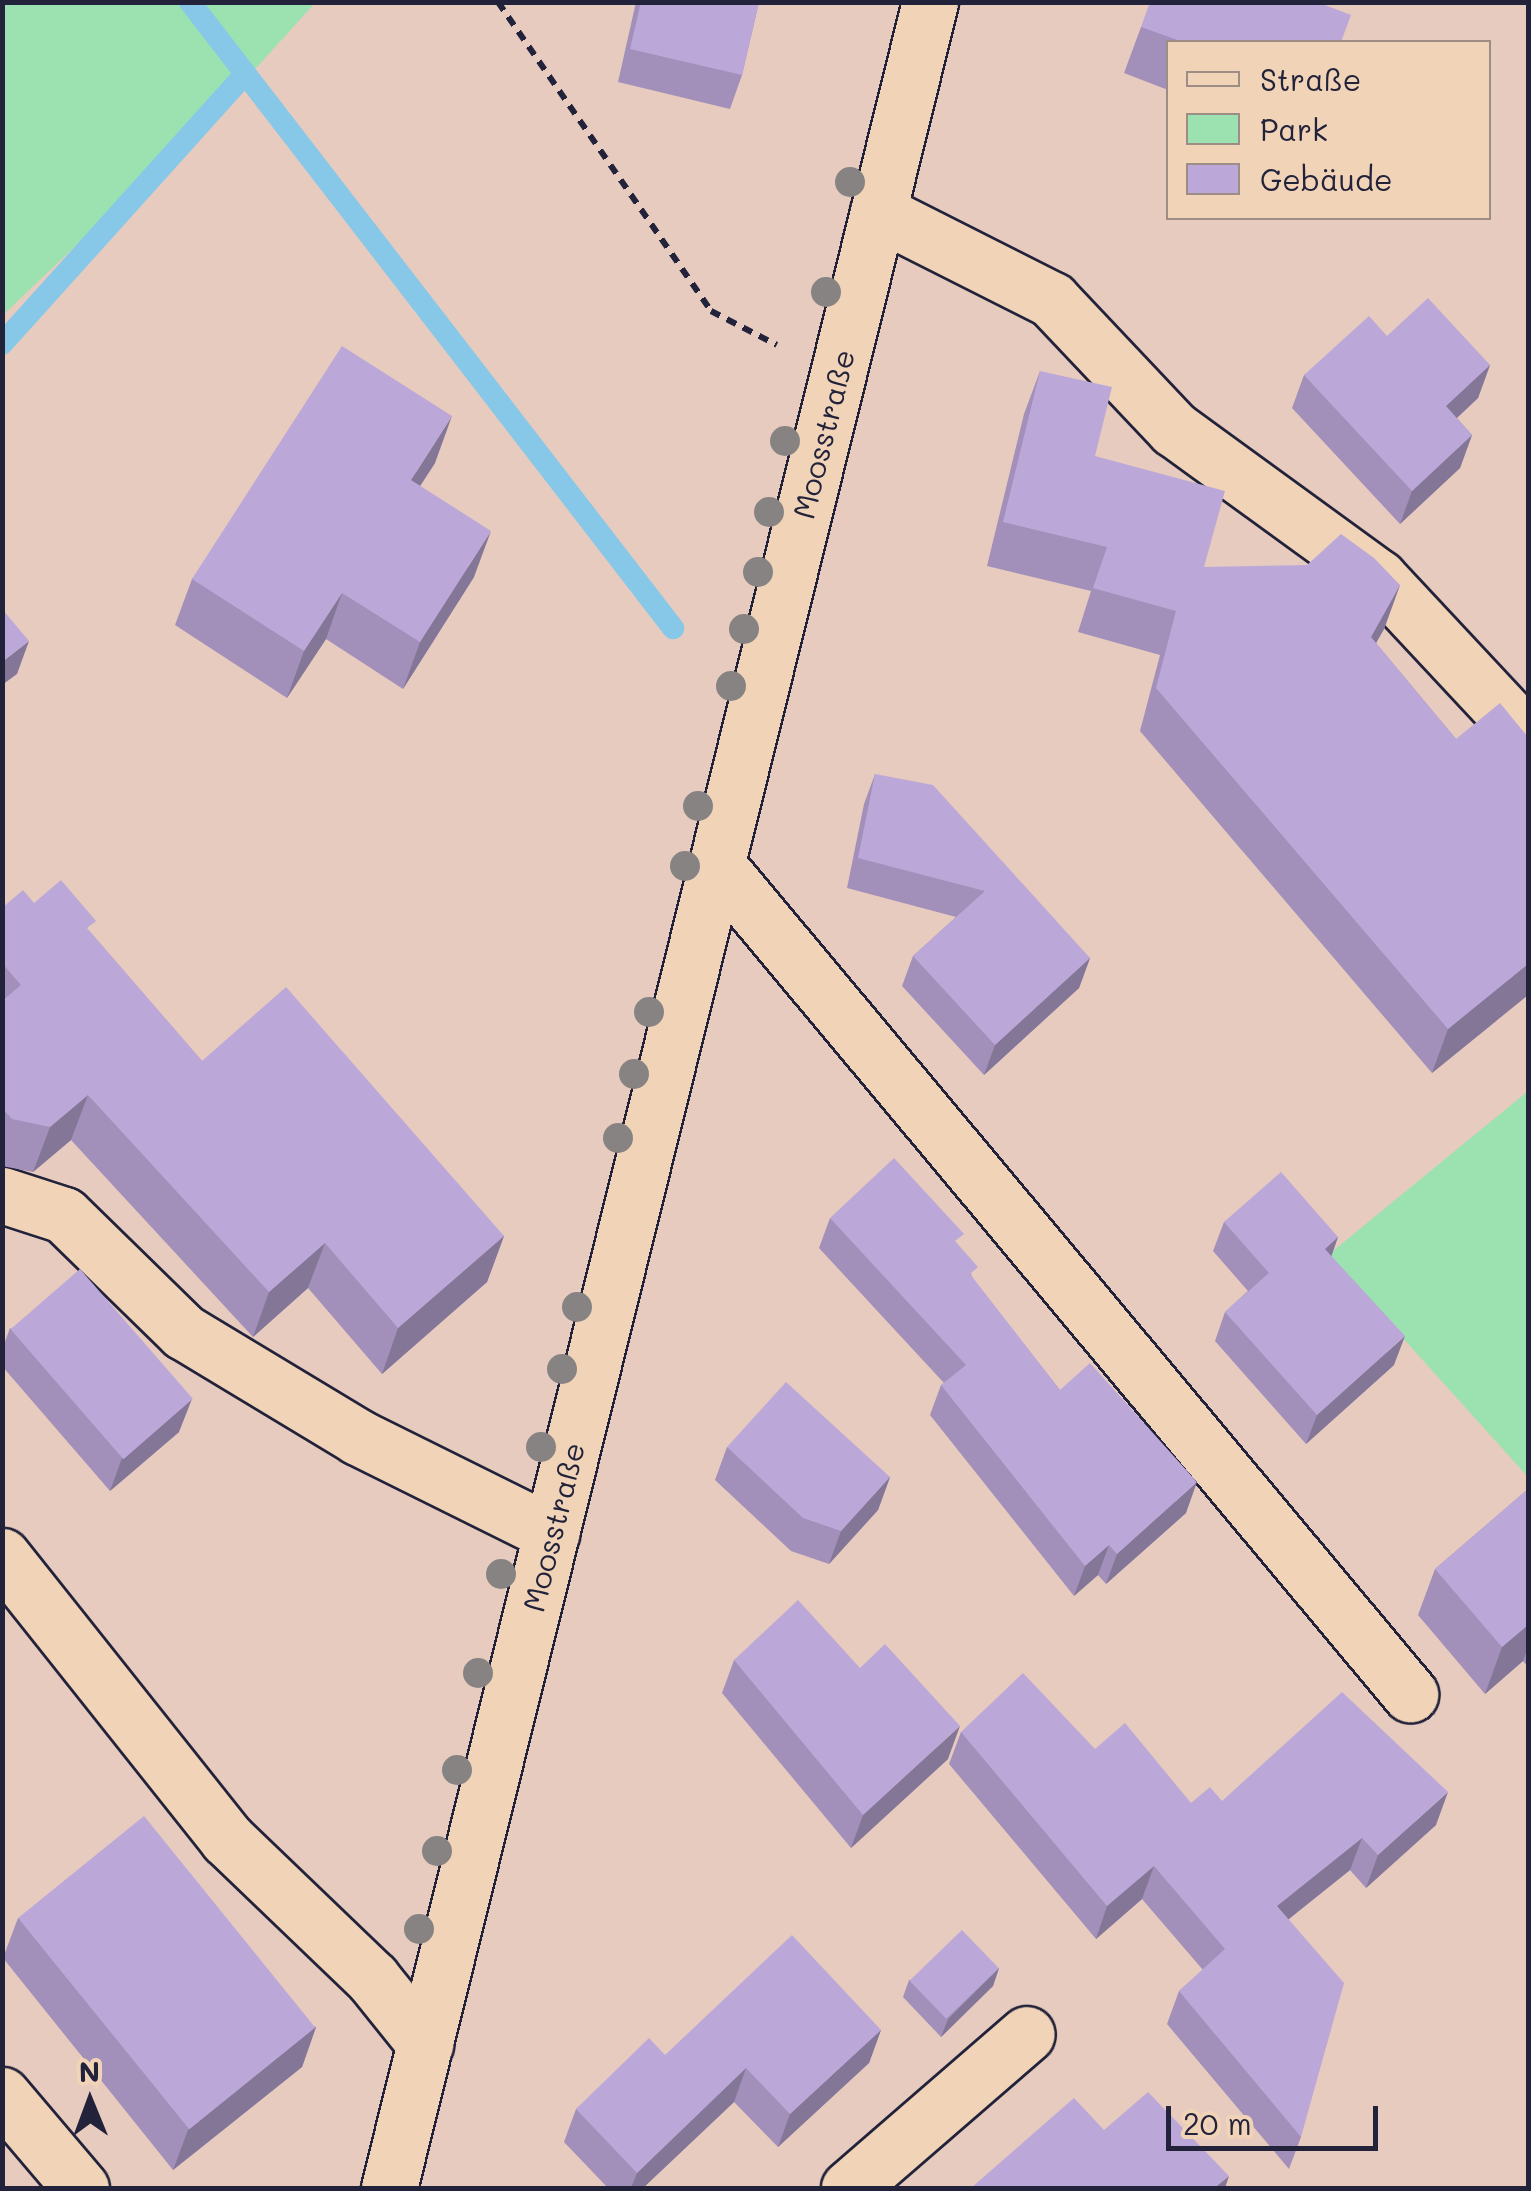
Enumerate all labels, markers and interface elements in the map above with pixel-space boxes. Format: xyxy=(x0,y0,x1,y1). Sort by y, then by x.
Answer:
legend xyxy=(1166,40,1491,220)
text: Straße xyxy=(1260,59,1361,99)
text: Park xyxy=(1260,109,1328,149)
text: Gebäude xyxy=(1260,159,1393,199)
street label: Moosstraße xyxy=(785,346,861,522)
street label: Moosstraße xyxy=(515,1439,591,1615)
north arrow xyxy=(40,2051,140,2151)
text: N xyxy=(79,2053,100,2089)
scale bar xyxy=(1171,2086,1384,2148)
text: 20 m xyxy=(1183,2103,1252,2143)

